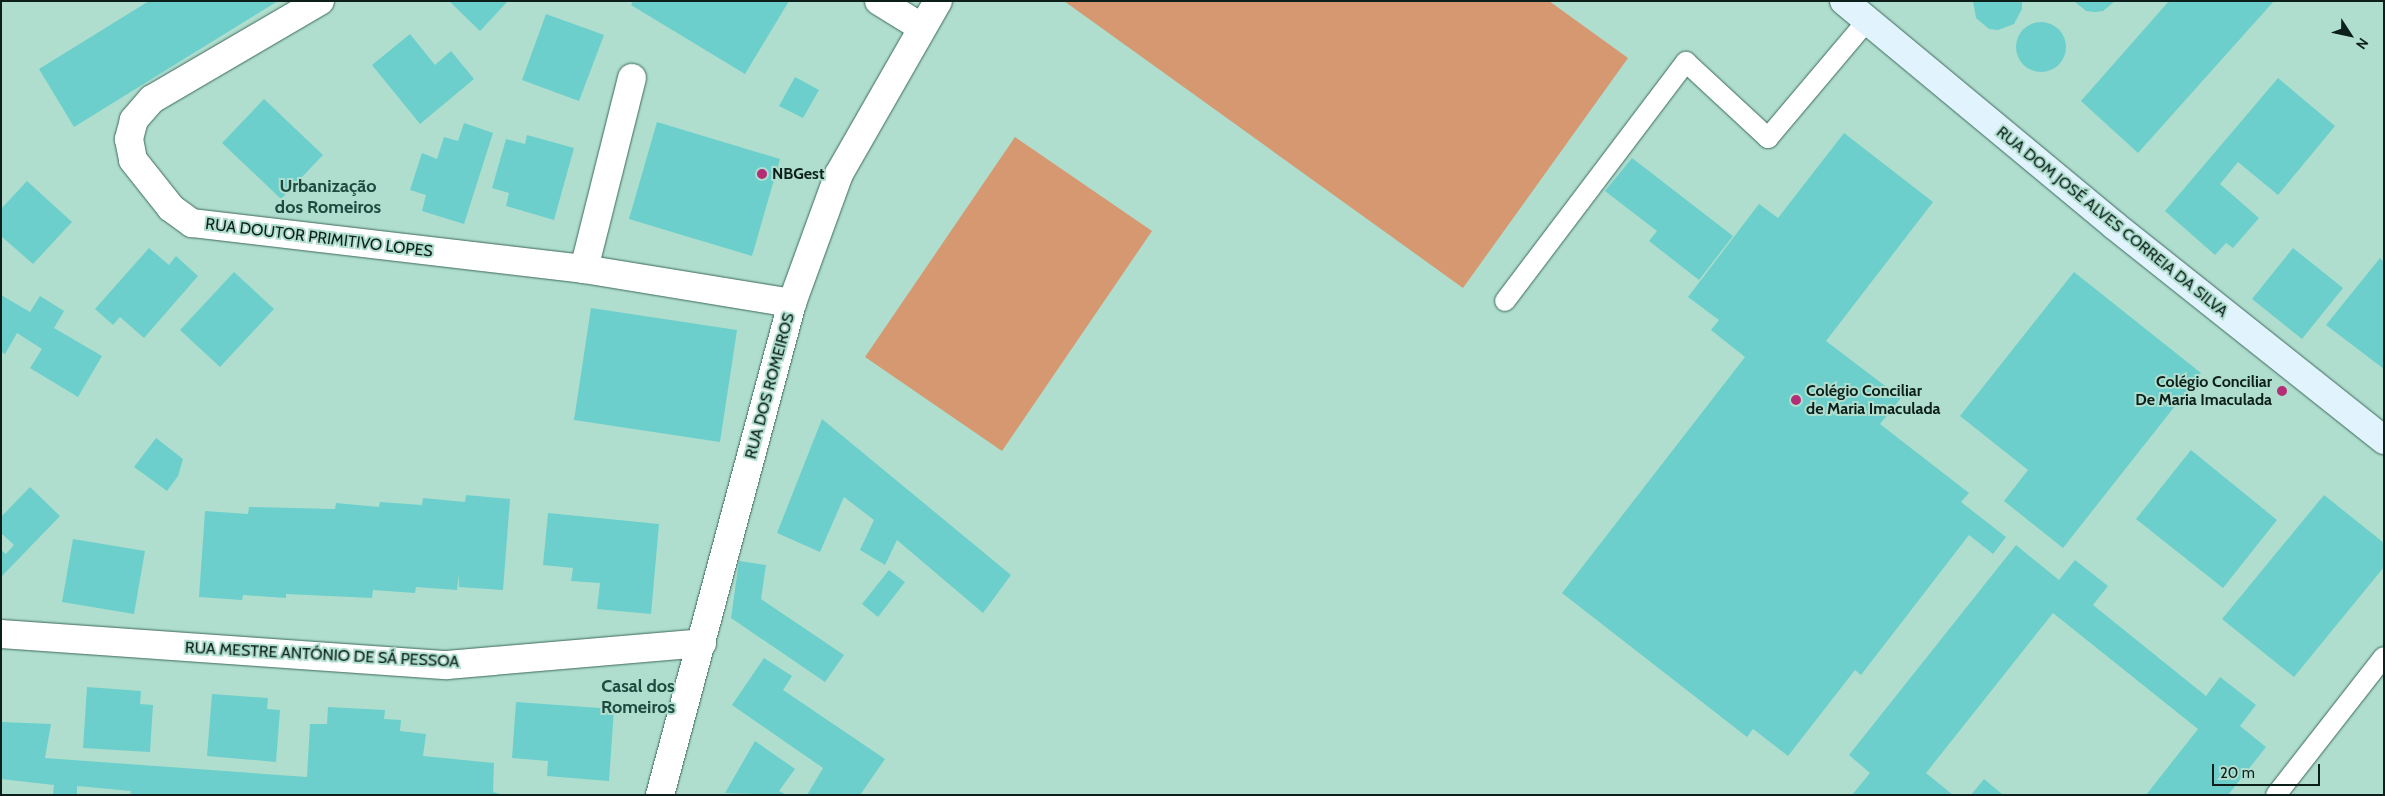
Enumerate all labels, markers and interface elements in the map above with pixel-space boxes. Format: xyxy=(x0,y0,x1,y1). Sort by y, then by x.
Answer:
north arrow xyxy=(2325,10,2375,60)
text: N xyxy=(2352,34,2373,53)
street label: RUA DOM JOSÉ ALVES CORREIA DA SILVA xyxy=(1992,123,2232,321)
place label: NBGest xyxy=(772,164,824,184)
marker: NBGest xyxy=(756,168,768,180)
district label: Urbanização dos Romeiros xyxy=(275,176,381,218)
street label: RUA DOUTOR PRIMITIVO LOPES xyxy=(204,215,434,261)
street label: RUA DOS ROMEIROS xyxy=(741,311,799,461)
place label: Colégio Conciliar De Maria Imaculada xyxy=(2135,372,2272,410)
place label: Colégio Conciliar de Maria Imaculada xyxy=(1806,381,1940,419)
marker: Colégio Conciliar De Maria Imaculada xyxy=(2276,385,2288,397)
marker: Colégio Conciliar de Maria Imaculada xyxy=(1790,394,1802,406)
street label: RUA MESTRE ANTÓNIO DE SÁ PESSOA xyxy=(184,638,460,672)
district label: Casal dos Romeiros xyxy=(601,676,675,719)
scale bar xyxy=(2215,754,2322,786)
text: 20 m xyxy=(2220,764,2255,782)

